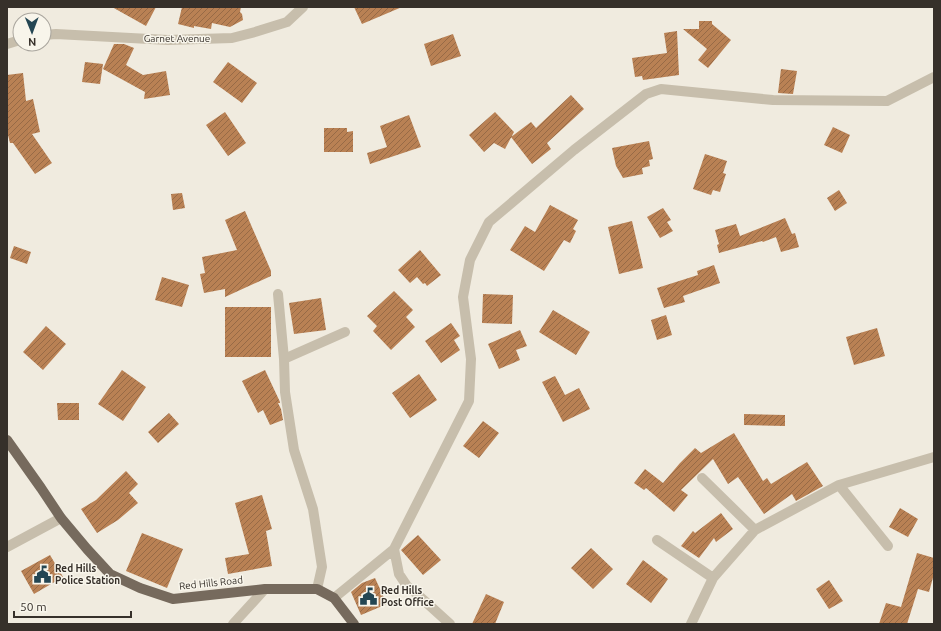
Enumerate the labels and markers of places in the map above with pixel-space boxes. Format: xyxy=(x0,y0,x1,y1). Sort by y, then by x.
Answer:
place label: Red Hills Police Station xyxy=(55,563,120,586)
public building icon: Red Hills Police Station xyxy=(32,564,52,584)
place label: Red Hills Post Office xyxy=(381,585,434,608)
public building icon: Red Hills Post Office xyxy=(358,586,378,606)

